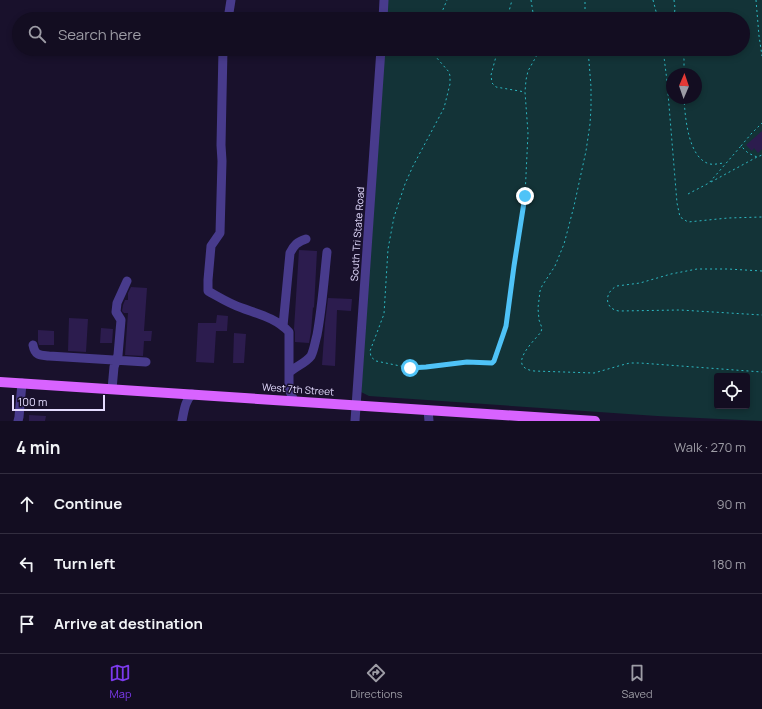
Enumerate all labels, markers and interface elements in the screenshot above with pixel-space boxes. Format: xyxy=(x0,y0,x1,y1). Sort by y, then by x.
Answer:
search box xyxy=(12,12,750,56)
icon: search xyxy=(26,23,48,45)
text: Search here xyxy=(58,24,141,45)
north arrow xyxy=(666,68,702,104)
street label: South Tri State Road xyxy=(347,186,367,282)
route end xyxy=(516,187,534,205)
route start xyxy=(401,359,419,377)
map controls xyxy=(714,373,750,409)
button: locate xyxy=(714,373,750,409)
street label: West 7th Street xyxy=(261,379,335,399)
scale bar xyxy=(12,393,105,412)
text: 100 m xyxy=(18,394,47,409)
text: 4 min xyxy=(16,436,60,459)
text: Walk · 270 m xyxy=(674,438,746,456)
icon: ahead xyxy=(16,493,38,515)
text: Continue xyxy=(54,493,122,514)
text: 90 m xyxy=(716,495,746,513)
icon: left xyxy=(16,553,38,575)
text: Turn left xyxy=(54,553,116,574)
text: 180 m xyxy=(712,555,746,573)
icon: arrive xyxy=(16,613,38,635)
text: Arrive at destination xyxy=(54,613,203,634)
tab: Map xyxy=(109,662,131,701)
tab: Directions xyxy=(350,662,403,701)
tab: Saved xyxy=(622,662,653,701)

